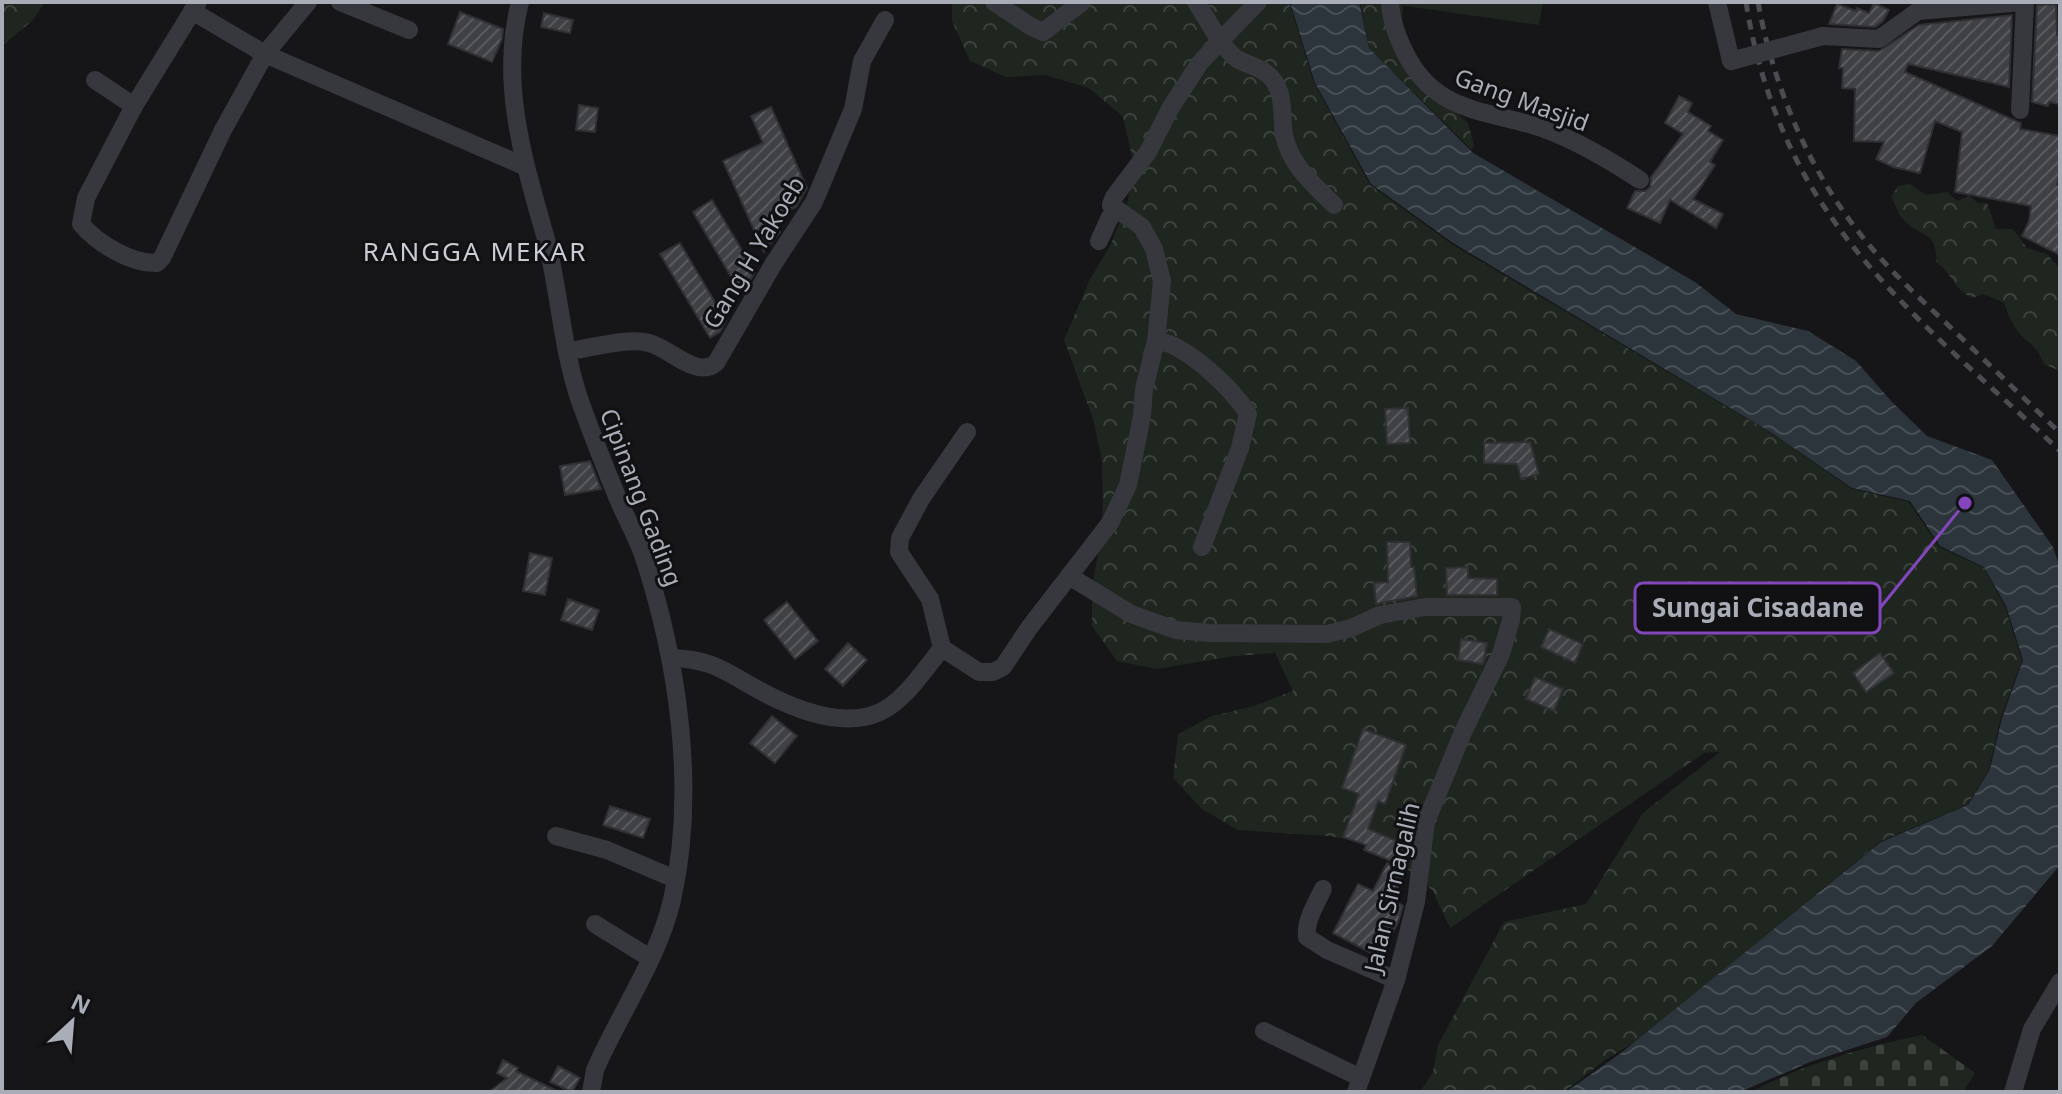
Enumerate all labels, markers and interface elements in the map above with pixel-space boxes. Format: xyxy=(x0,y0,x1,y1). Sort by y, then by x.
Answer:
street label: Gang Masjid xyxy=(1450,59,1594,139)
street label: Gang H Yakoeb xyxy=(694,170,812,334)
district label: RANGGA MEKAR xyxy=(363,233,587,269)
street label: Cipinang Gading xyxy=(593,403,691,591)
callout: Sungai Cisadane xyxy=(1635,583,1880,633)
text: Sungai Cisadane xyxy=(1652,589,1864,625)
street label: Jalan Sirnagalih xyxy=(1355,799,1427,977)
north arrow xyxy=(32,982,112,1062)
text: N xyxy=(67,986,96,1021)

